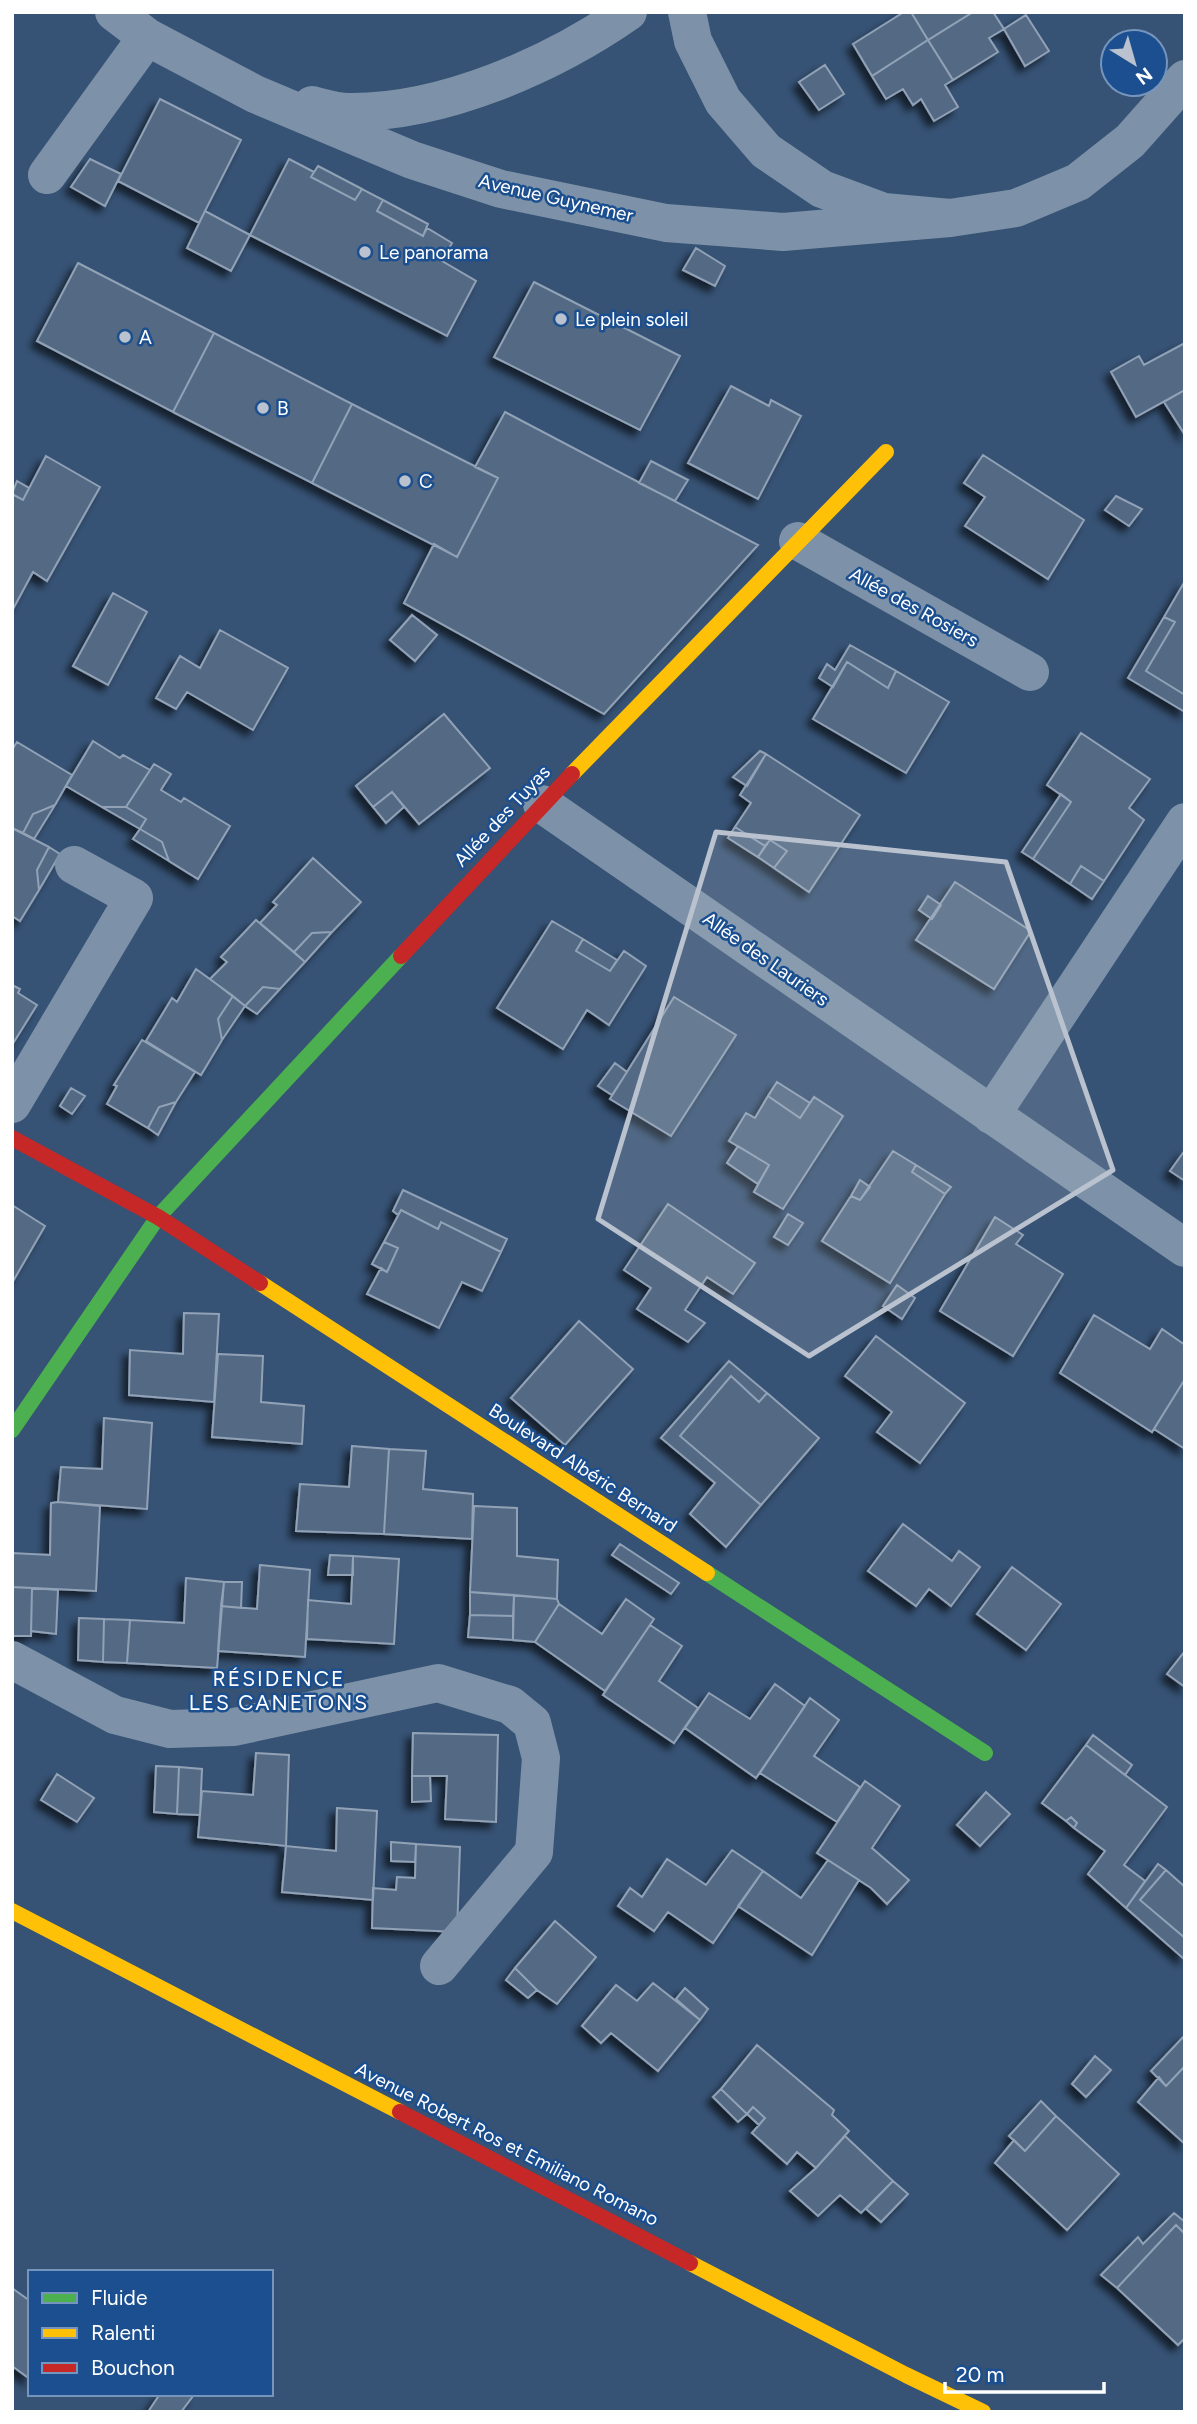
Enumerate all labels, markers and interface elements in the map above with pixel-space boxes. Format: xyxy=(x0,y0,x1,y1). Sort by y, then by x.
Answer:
north arrow xyxy=(1099,28,1169,98)
text: N xyxy=(1131,63,1157,90)
street label: Avenue Guynemer xyxy=(476,169,636,227)
place label: Le panorama xyxy=(379,241,488,264)
marker: Le panorama xyxy=(357,244,373,260)
place label: Le plein soleil xyxy=(575,308,688,331)
marker: Le plein soleil xyxy=(553,311,569,327)
place label: A xyxy=(139,326,152,349)
marker: A xyxy=(117,329,133,345)
place label: B xyxy=(277,397,289,420)
marker: B xyxy=(255,400,271,416)
place label: C xyxy=(419,470,433,493)
marker: C xyxy=(397,473,413,489)
street label: Allée des Rosiers xyxy=(846,562,982,652)
street label: Allée des Tuyas xyxy=(449,760,555,871)
street label: Allée des Lauriers xyxy=(699,907,833,1011)
street label: Boulevard Albéric Bernard xyxy=(485,1399,681,1537)
district label: RÉSIDENCE LES CANETONS xyxy=(189,1666,369,1715)
street label: Avenue Robert Ros et Emiliano Romano xyxy=(352,2057,662,2231)
legend xyxy=(28,2270,273,2396)
text: Fluide xyxy=(91,2285,147,2310)
text: Ralenti xyxy=(91,2320,155,2345)
scale bar xyxy=(945,2350,1104,2394)
text: Bouchon xyxy=(91,2355,175,2380)
text: 20 m xyxy=(956,2362,1004,2387)

